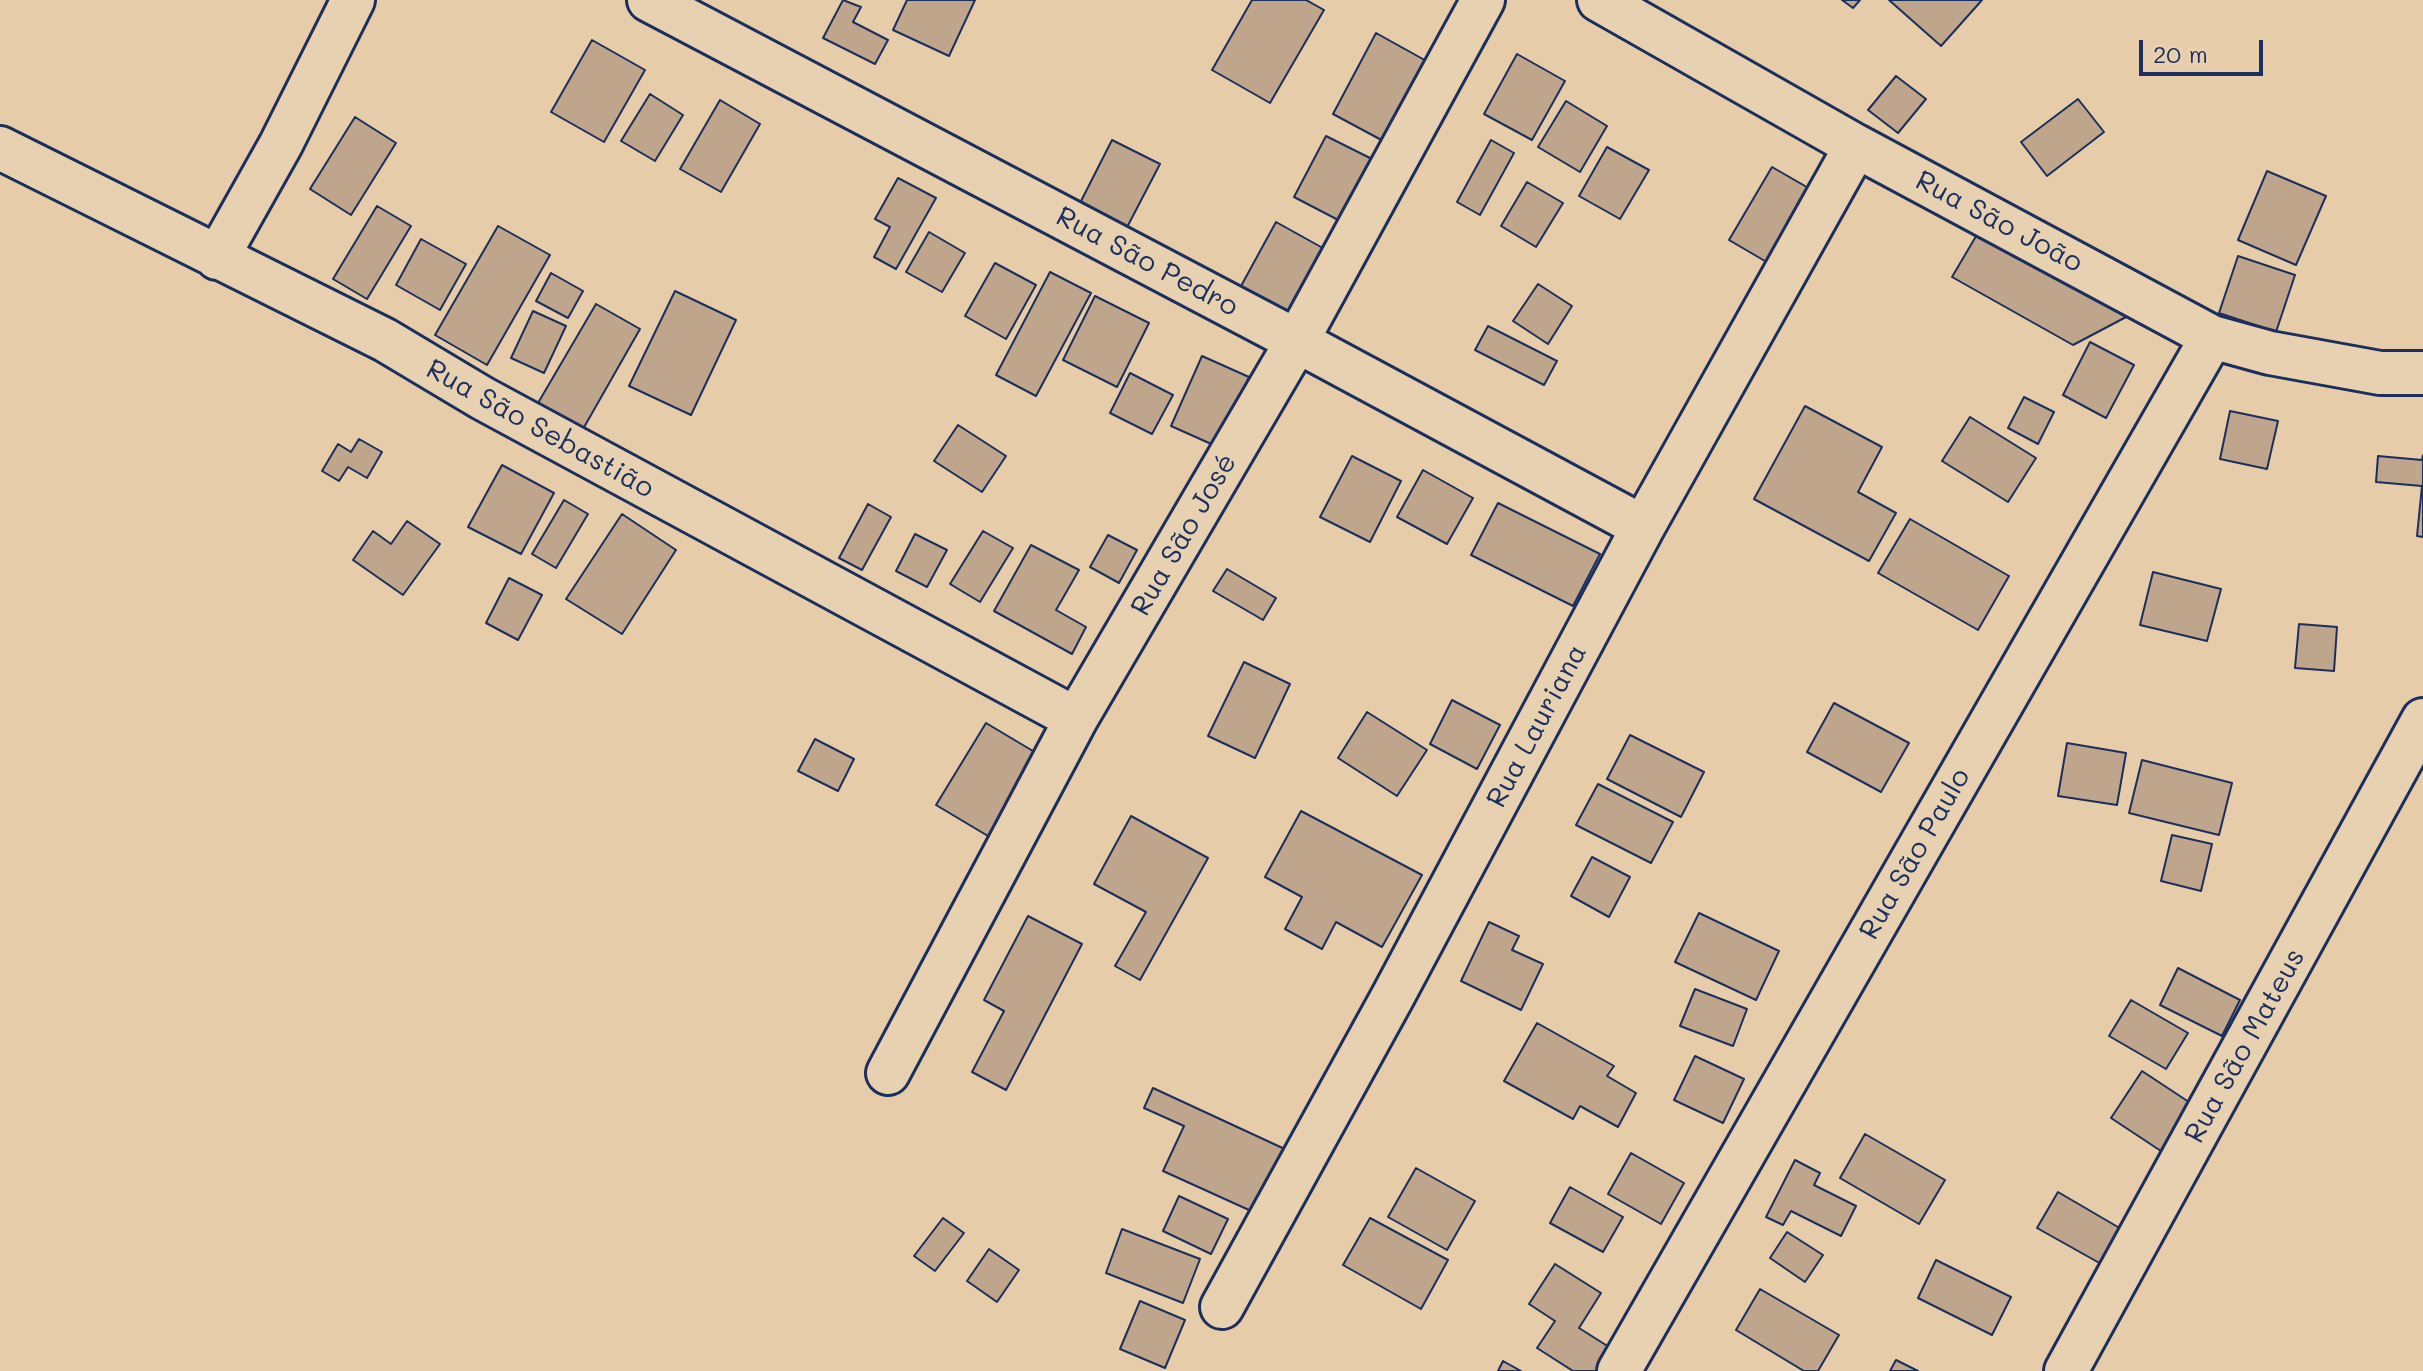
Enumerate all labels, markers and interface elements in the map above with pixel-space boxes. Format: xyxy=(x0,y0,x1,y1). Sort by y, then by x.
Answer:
scale bar xyxy=(2143,24,2267,74)
text: 20 m xyxy=(2153,38,2208,69)
street label: Rua São João xyxy=(1910,164,2088,280)
street label: Rua São Pedro xyxy=(1050,200,1244,324)
street label: Rua São Sebastião xyxy=(420,352,660,506)
street label: Rua São José xyxy=(1124,448,1244,622)
street label: Rua Lauriana xyxy=(1480,639,1594,813)
street label: Rua São Paulo xyxy=(1852,762,1978,946)
street label: Rua São Mateus xyxy=(2178,943,2312,1149)

